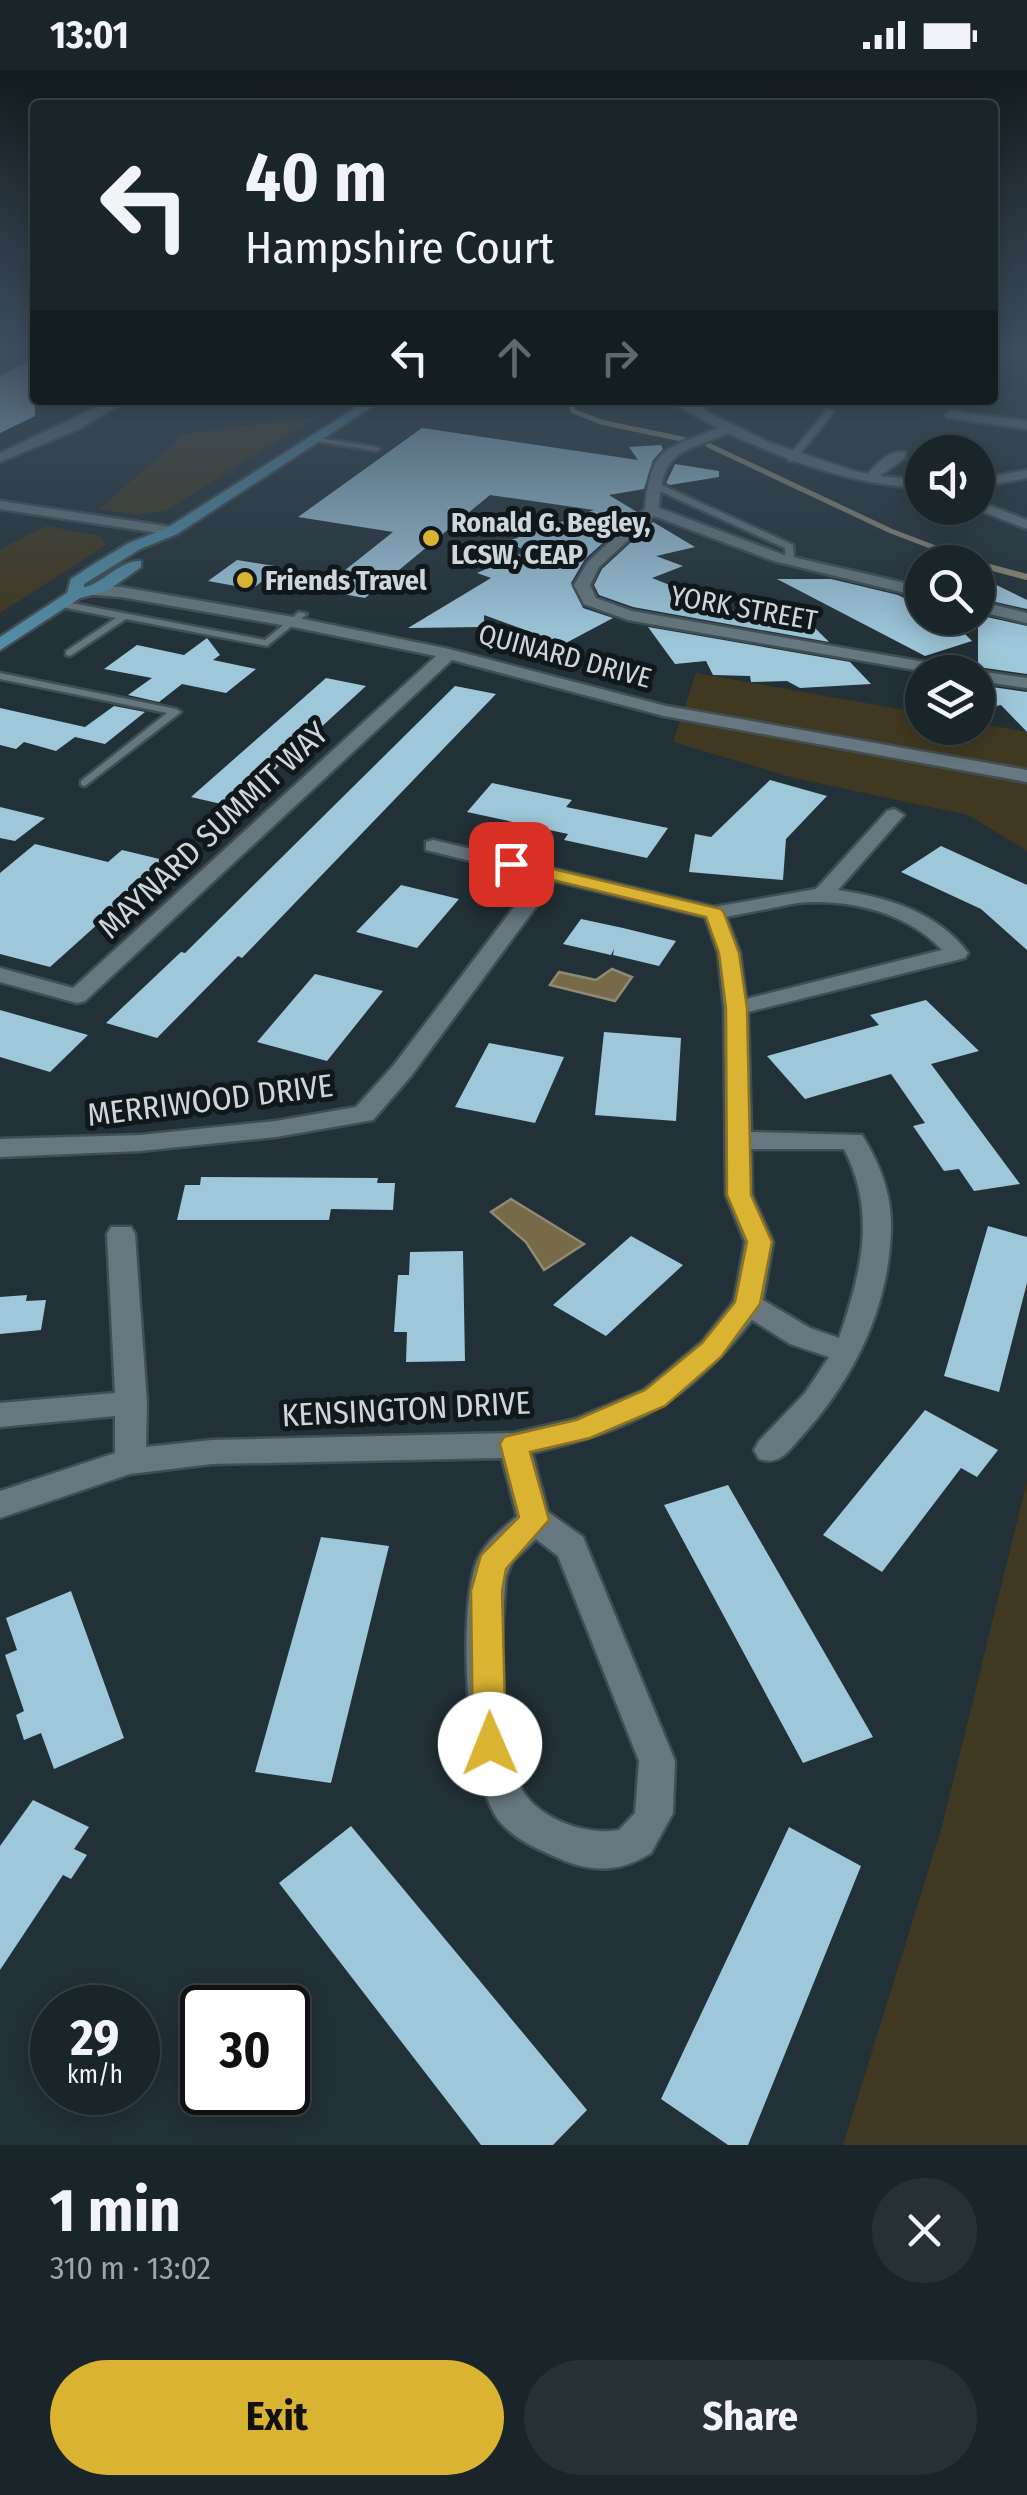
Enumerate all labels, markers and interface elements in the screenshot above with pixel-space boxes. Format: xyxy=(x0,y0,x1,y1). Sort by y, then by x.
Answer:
text: 13:01 xyxy=(50,12,129,58)
text: 40 m xyxy=(245,136,387,220)
icon: left xyxy=(80,140,210,270)
text: Hampshire Court xyxy=(245,221,554,275)
icon: left xyxy=(382,330,437,385)
icon: ahead xyxy=(487,330,542,385)
icon: right xyxy=(592,330,647,385)
map controls xyxy=(905,435,995,745)
button: sound xyxy=(905,435,995,525)
place label: Ronald G. Begley, LCSW, CEAP xyxy=(451,506,651,571)
marker: Ronald G. Begley, LCSW, CEAP xyxy=(420,527,442,549)
button: search xyxy=(905,545,995,635)
place label: Friends Travel xyxy=(265,564,427,597)
marker: Friends Travel xyxy=(234,569,256,591)
street label: YORK STREET xyxy=(668,579,820,637)
street label: QUINARD DRIVE xyxy=(475,617,655,695)
button: layers xyxy=(905,655,995,745)
street label: MAYNARD SUMMIT WAY xyxy=(90,714,336,946)
pin xyxy=(469,822,554,907)
icon: arrive xyxy=(484,837,539,892)
street label: MERRIWOOD DRIVE xyxy=(85,1066,335,1134)
street label: KENSINGTON DRIVE xyxy=(281,1384,531,1434)
position arrow xyxy=(438,1692,542,1796)
speed limit sign: 30 xyxy=(180,1985,310,2115)
text: 29 xyxy=(71,2008,119,2068)
text: km/h xyxy=(67,2060,123,2090)
text: 1 min xyxy=(50,2175,181,2247)
button: close xyxy=(872,2178,977,2283)
text: 310 m · 13:02 xyxy=(50,2249,211,2287)
button: Exit xyxy=(50,2360,504,2475)
button: Share xyxy=(524,2360,977,2475)

